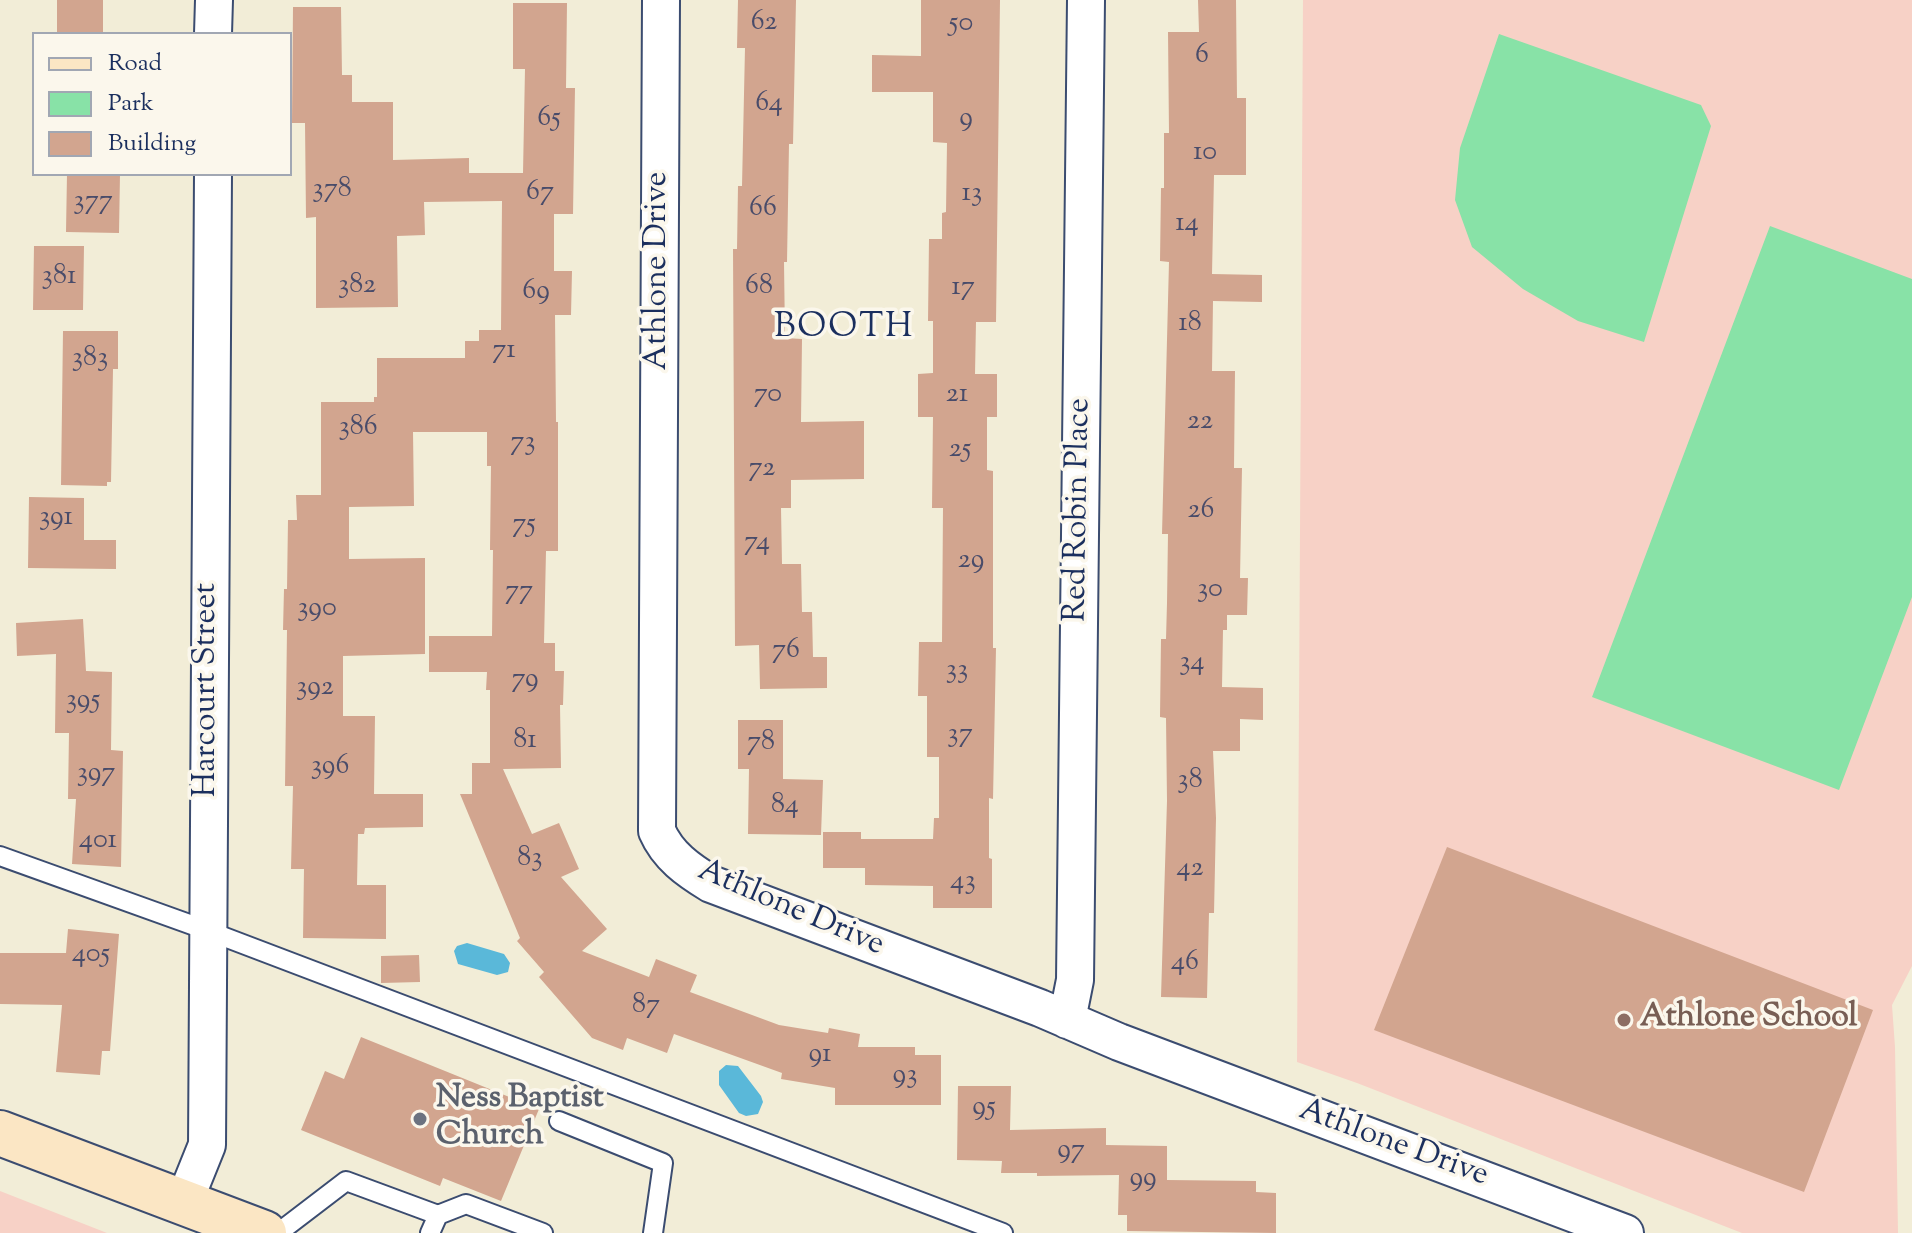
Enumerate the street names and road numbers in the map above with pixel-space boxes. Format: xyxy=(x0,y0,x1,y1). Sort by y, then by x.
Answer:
street label: Athlone Drive xyxy=(641,172,679,370)
street label: Red Robin Place xyxy=(1059,398,1101,622)
street label: Harcourt Street xyxy=(190,583,228,797)
street label: Athlone Drive xyxy=(691,853,889,967)
street label: Athlone Drive xyxy=(1293,1093,1493,1197)

